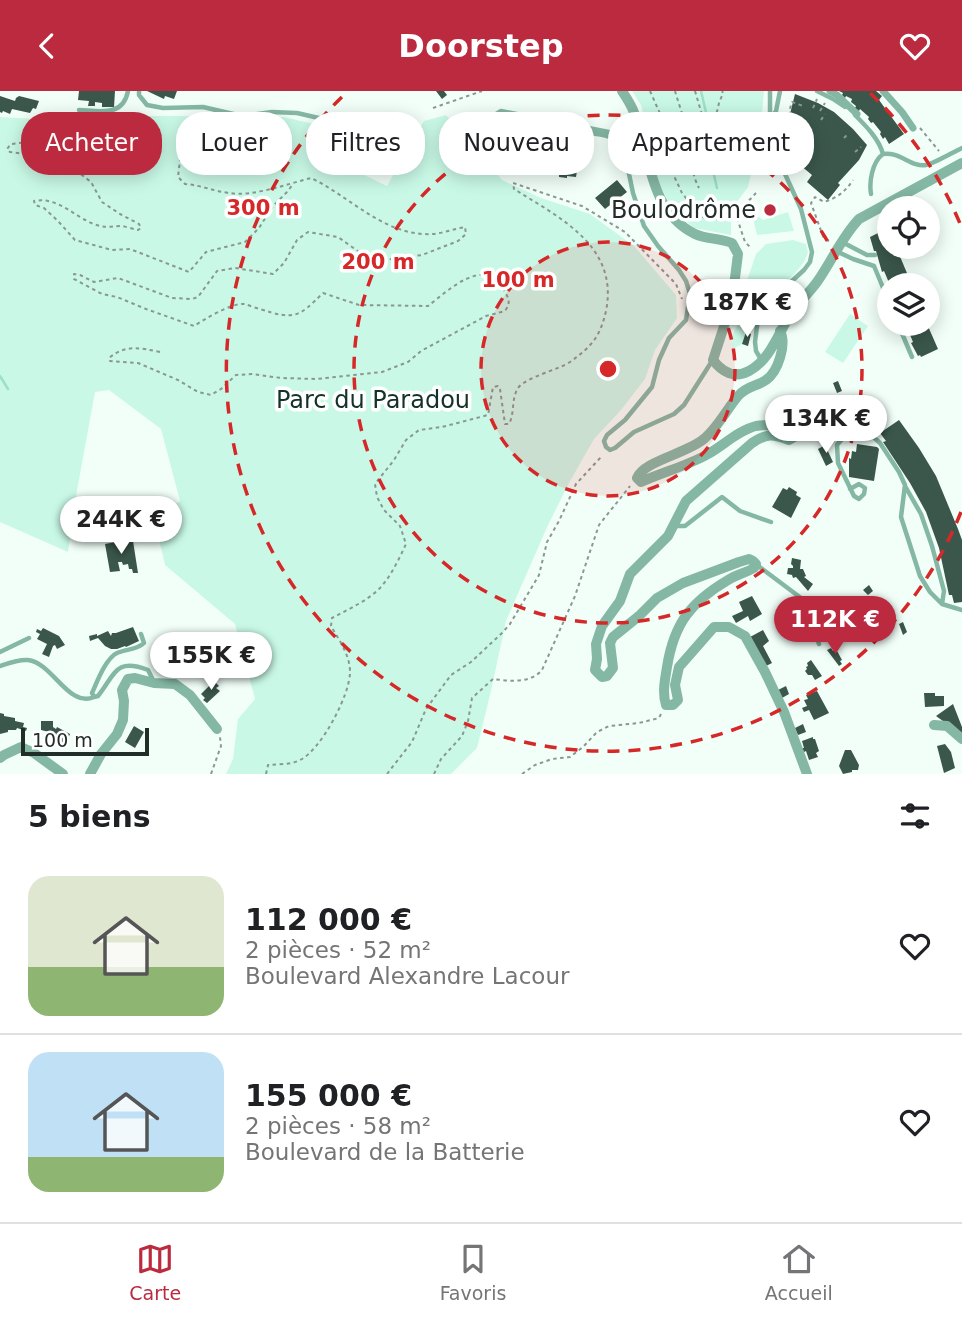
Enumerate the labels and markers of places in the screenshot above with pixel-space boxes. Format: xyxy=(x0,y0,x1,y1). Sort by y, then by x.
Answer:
place label: Boulodrôme xyxy=(611,196,756,224)
marker: Boulodrôme xyxy=(762,202,778,218)
pin: 187K € xyxy=(690,279,804,339)
centre of rings xyxy=(596,357,620,381)
pin: 134K € xyxy=(769,395,883,455)
pin: 244K € xyxy=(64,497,178,556)
pin: 112K € xyxy=(778,596,892,656)
pin: 155K € xyxy=(154,633,268,692)

